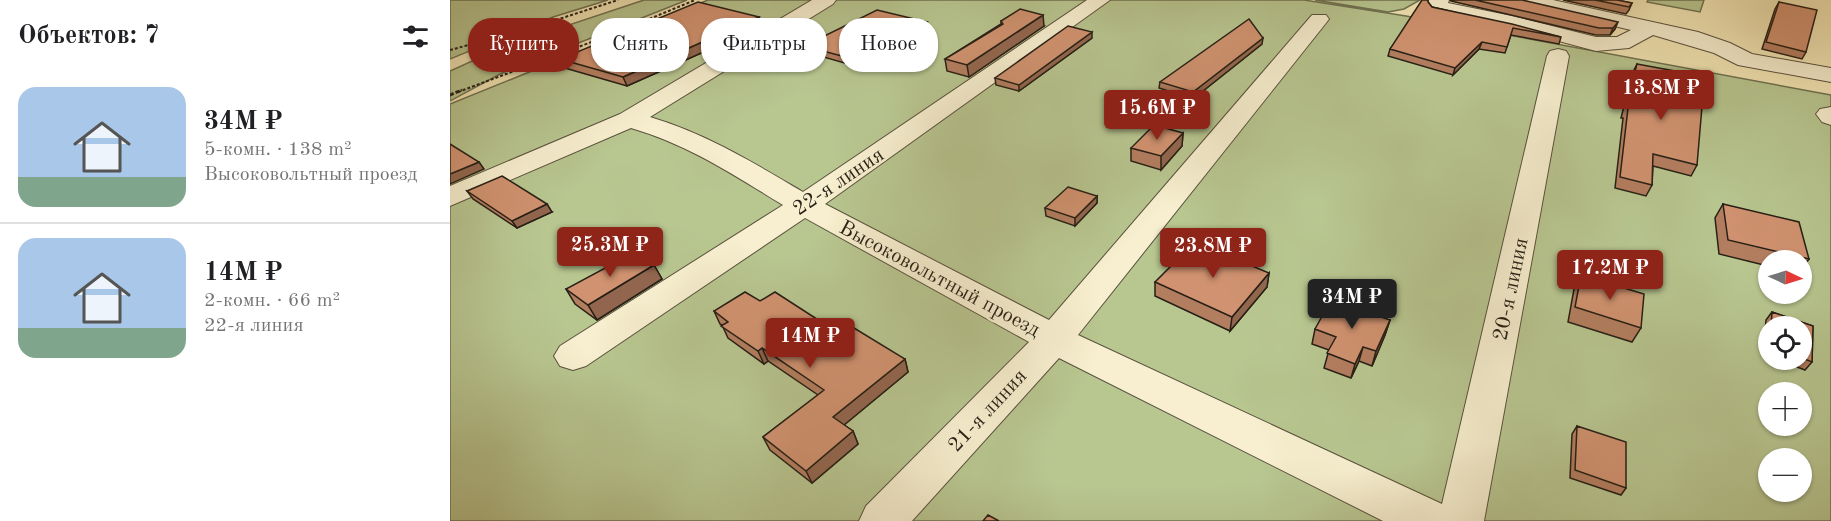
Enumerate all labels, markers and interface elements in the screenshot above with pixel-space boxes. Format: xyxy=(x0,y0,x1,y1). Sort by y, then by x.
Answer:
chip: Купить xyxy=(468,18,579,72)
chip: Снять xyxy=(591,18,689,72)
chip: Фильтры xyxy=(701,18,827,72)
chip: Новое xyxy=(839,18,938,72)
icon: filters xyxy=(399,20,432,53)
text: Объектов: 7 xyxy=(18,23,159,49)
pin: 13.8M ₽ xyxy=(1606,70,1716,121)
text: 13.8M ₽ xyxy=(1622,79,1700,99)
pin: 15.6M ₽ xyxy=(1102,90,1212,141)
text: 15.6M ₽ xyxy=(1118,99,1196,119)
text: 34M ₽ xyxy=(204,109,283,135)
icon: home xyxy=(66,111,138,183)
text: 5-комн. · 138 m² xyxy=(204,140,352,160)
street label: 22-я линия xyxy=(790,144,888,220)
text: Высоковольтный проезд xyxy=(204,165,417,185)
street label: Высоковольтный проезд xyxy=(835,217,1044,342)
pin: 25.3M ₽ xyxy=(555,227,665,278)
pin: 23.8M ₽ xyxy=(1158,228,1268,279)
text: 25.3M ₽ xyxy=(571,236,649,256)
street label: 20-я линия xyxy=(1490,236,1533,343)
text: 23.8M ₽ xyxy=(1174,237,1252,257)
pin: 17.2M ₽ xyxy=(1555,250,1665,301)
north arrow xyxy=(1758,250,1812,304)
map controls xyxy=(1758,250,1812,502)
text: 17.2M ₽ xyxy=(1571,259,1649,279)
text: 14M ₽ xyxy=(204,260,283,286)
icon: home xyxy=(66,262,138,334)
pin: 34M ₽ xyxy=(1310,279,1394,330)
text: 34M ₽ xyxy=(1322,288,1382,308)
text: 2-комн. · 66 m² xyxy=(204,291,340,311)
text: 22-я линия xyxy=(204,316,304,336)
button: locate xyxy=(1758,316,1812,370)
pin: 14M ₽ xyxy=(768,318,852,369)
text: 14M ₽ xyxy=(780,327,840,347)
street label: 21-я линия xyxy=(945,366,1031,456)
button: + xyxy=(1758,382,1812,436)
button: − xyxy=(1758,448,1812,502)

